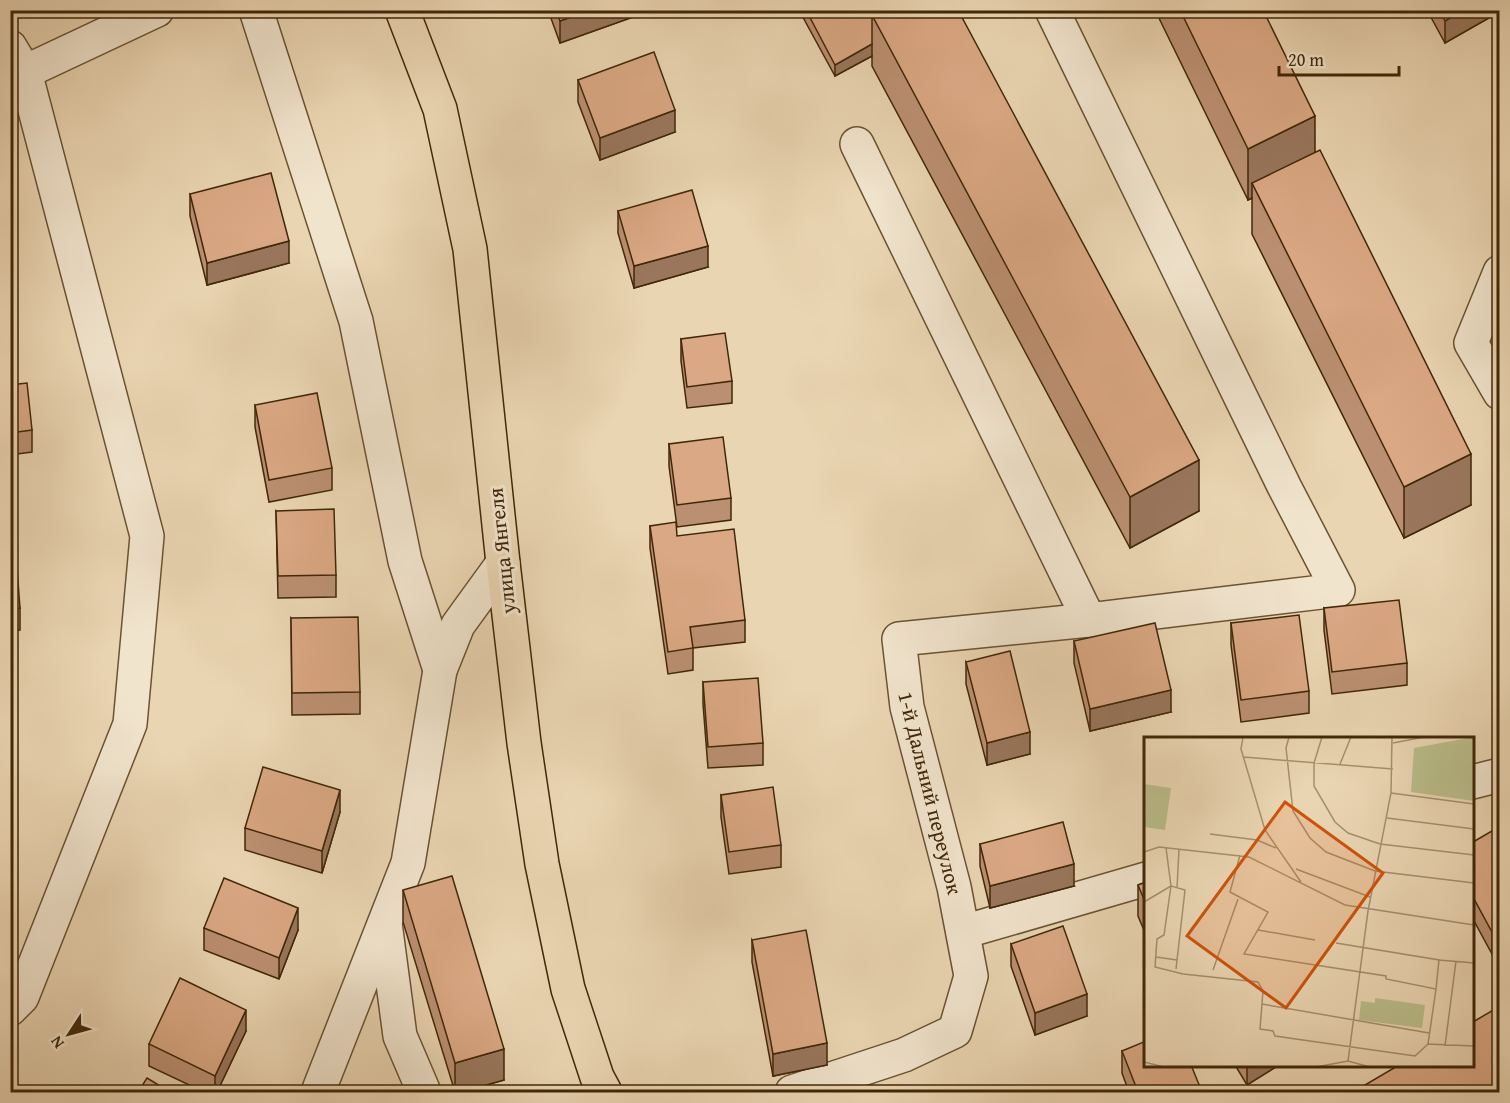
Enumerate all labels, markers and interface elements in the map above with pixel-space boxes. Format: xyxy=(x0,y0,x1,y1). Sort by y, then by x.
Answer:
scale bar xyxy=(1279,39,1399,77)
text: 20 m xyxy=(1288,46,1324,73)
street label: улица Янгеля xyxy=(479,486,524,617)
street label: 1-й Дальний переулок xyxy=(890,688,971,898)
inset map xyxy=(1144,737,1474,1067)
north arrow xyxy=(39,1004,99,1064)
text: N xyxy=(44,1031,70,1054)

